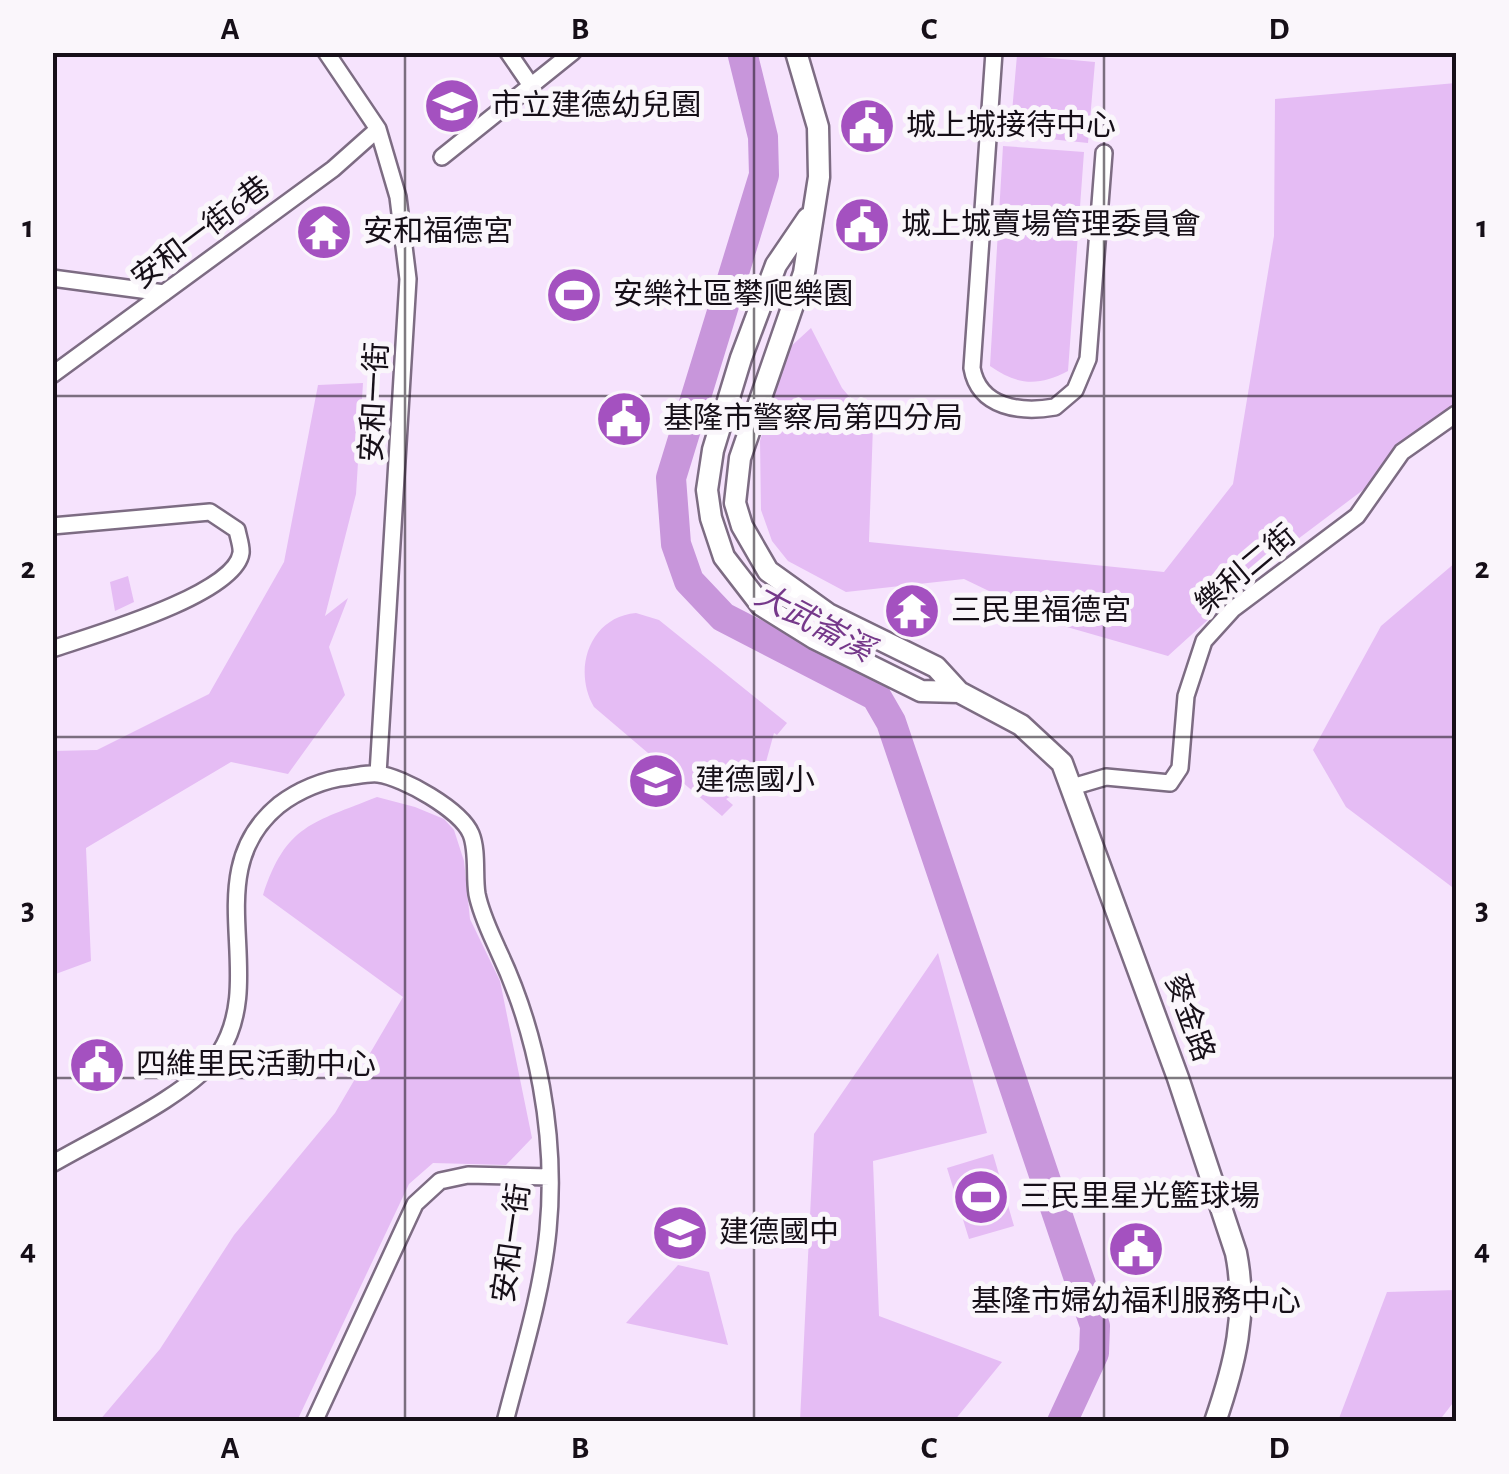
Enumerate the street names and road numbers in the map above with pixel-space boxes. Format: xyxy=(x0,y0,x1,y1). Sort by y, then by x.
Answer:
street label: 安和一街6巷 xyxy=(125,170,276,294)
street label: 安和一街 xyxy=(355,341,393,463)
street label: 樂利二街 xyxy=(1189,518,1302,620)
street label: 麥金路 xyxy=(1160,970,1220,1065)
street label: 安和一街 xyxy=(487,1181,535,1305)

